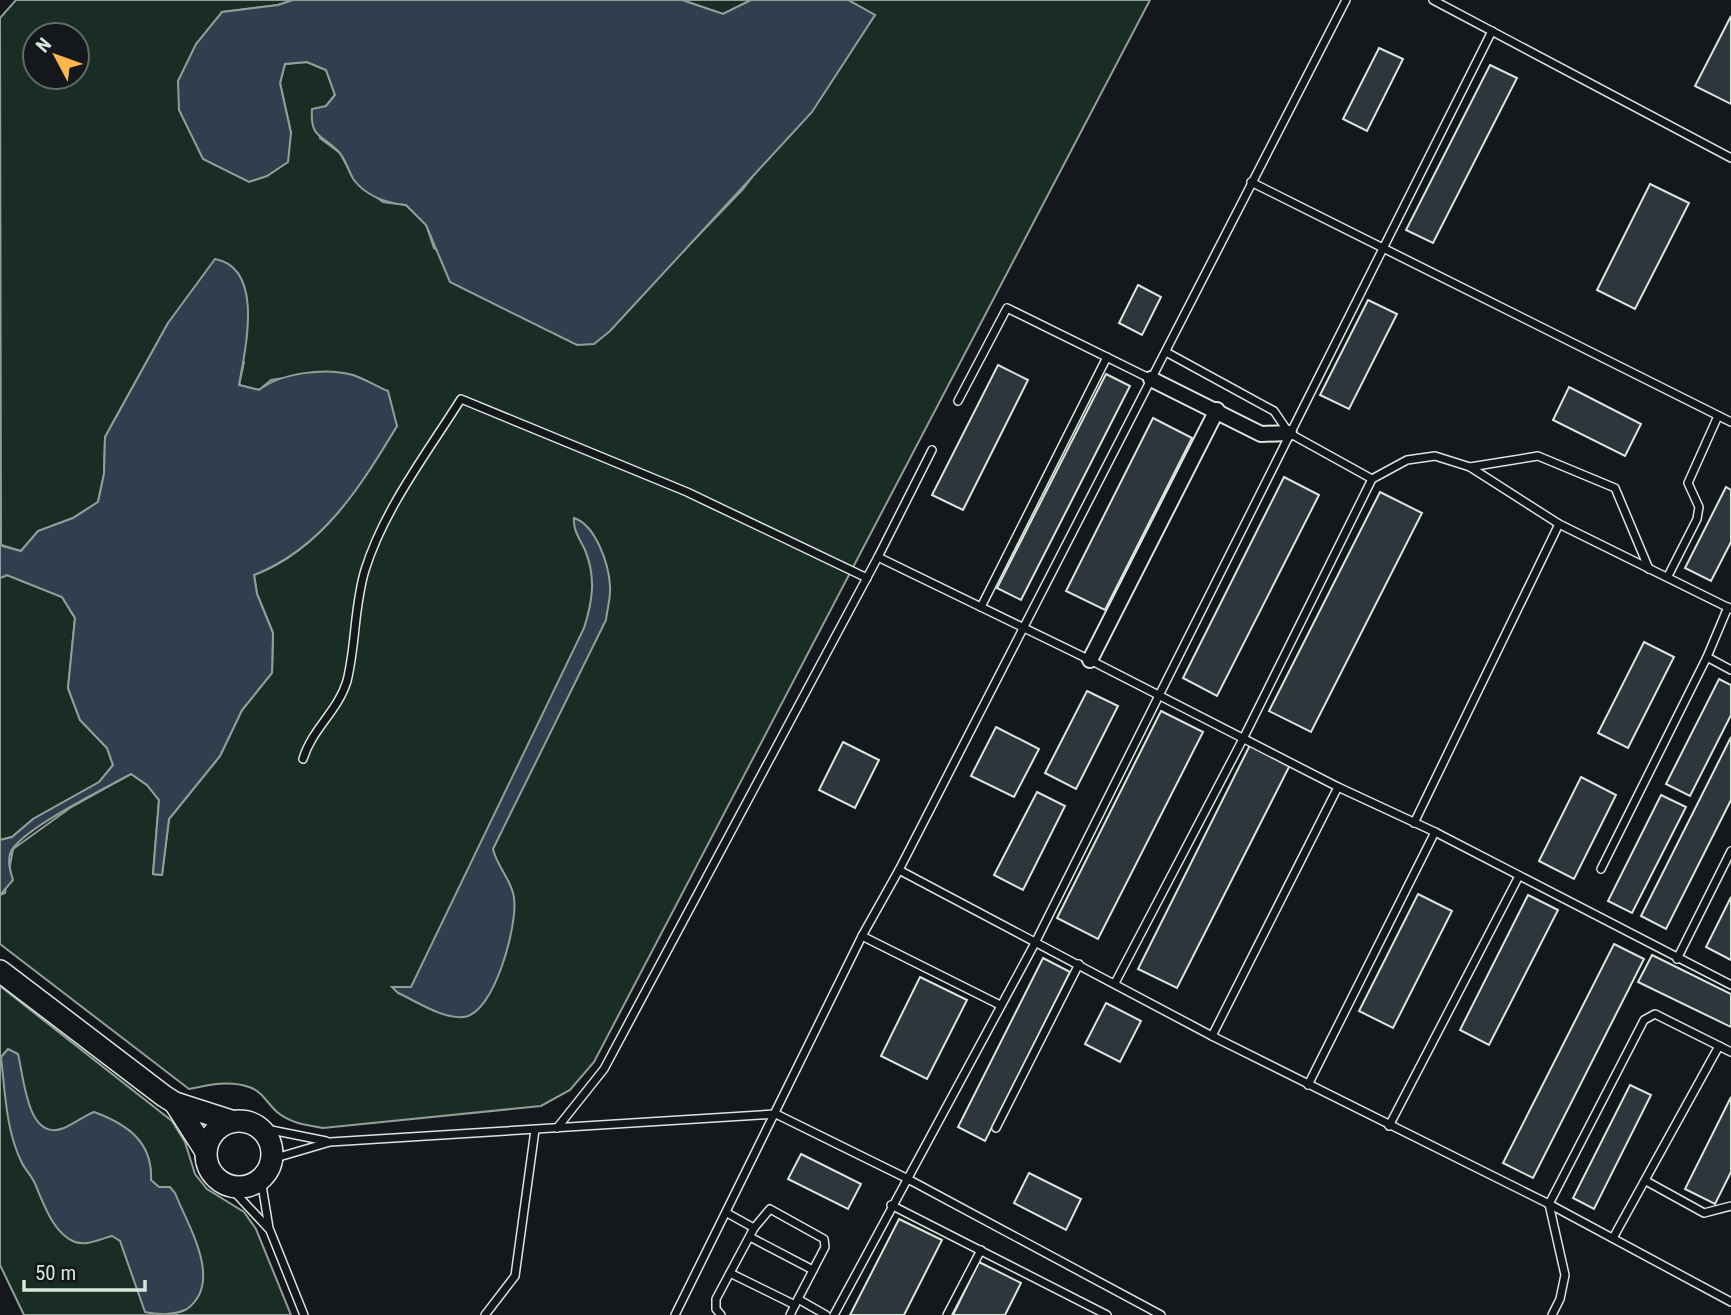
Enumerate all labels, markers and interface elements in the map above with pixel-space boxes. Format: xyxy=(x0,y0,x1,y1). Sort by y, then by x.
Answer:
north arrow xyxy=(21,21,91,91)
text: N xyxy=(31,33,56,57)
scale bar xyxy=(24,1248,145,1292)
text: 50 m xyxy=(35,1261,76,1285)

